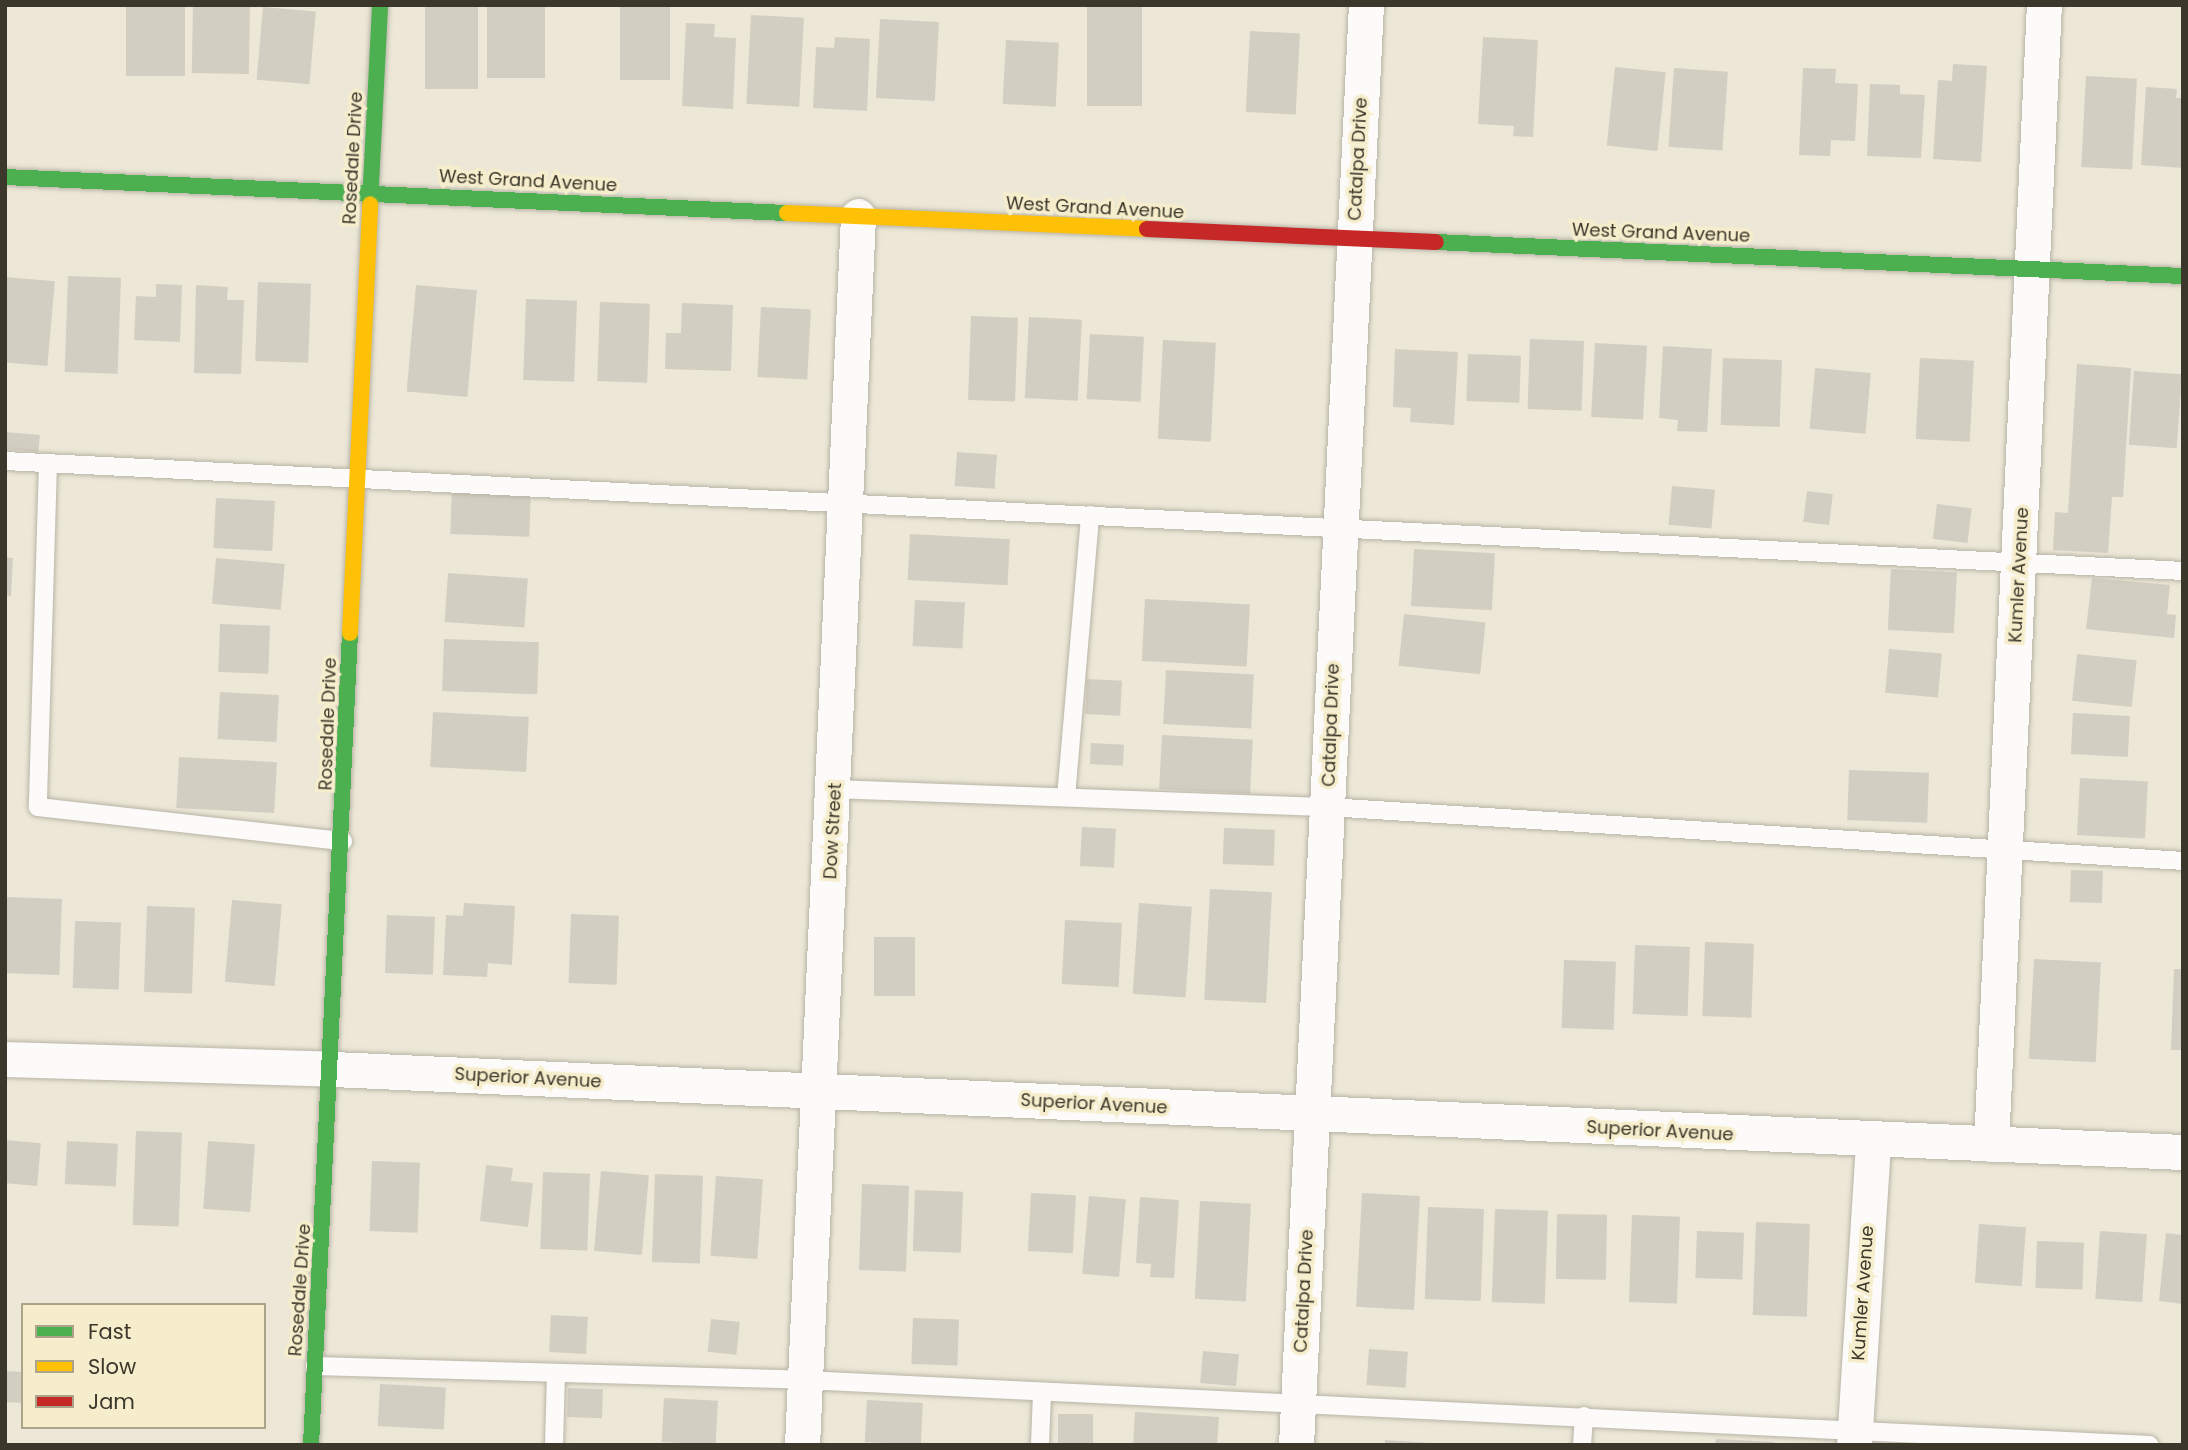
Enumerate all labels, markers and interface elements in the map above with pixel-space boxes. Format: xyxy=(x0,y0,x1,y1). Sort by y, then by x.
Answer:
street label: Rosedale Drive xyxy=(339,91,367,225)
street label: Catalpa Drive xyxy=(1344,97,1372,221)
street label: West Grand Avenue xyxy=(438,166,618,196)
street label: West Grand Avenue xyxy=(1005,193,1185,223)
street label: West Grand Avenue xyxy=(1571,219,1751,247)
street label: Kumler Avenue xyxy=(2005,507,2033,643)
street label: Rosedale Drive xyxy=(315,657,341,791)
street label: Catalpa Drive xyxy=(1318,663,1344,787)
street label: Dow Street xyxy=(820,782,846,880)
street label: Superior Avenue xyxy=(454,1063,602,1093)
street label: Superior Avenue xyxy=(1020,1089,1168,1119)
street label: Superior Avenue xyxy=(1586,1116,1734,1146)
street label: Rosedale Drive xyxy=(285,1223,315,1357)
street label: Kumler Avenue xyxy=(1847,1225,1879,1361)
street label: Catalpa Drive xyxy=(1290,1229,1318,1353)
legend xyxy=(21,1303,266,1429)
text: Fast xyxy=(88,1317,131,1346)
text: Slow xyxy=(88,1352,136,1381)
text: Jam xyxy=(88,1387,135,1416)

